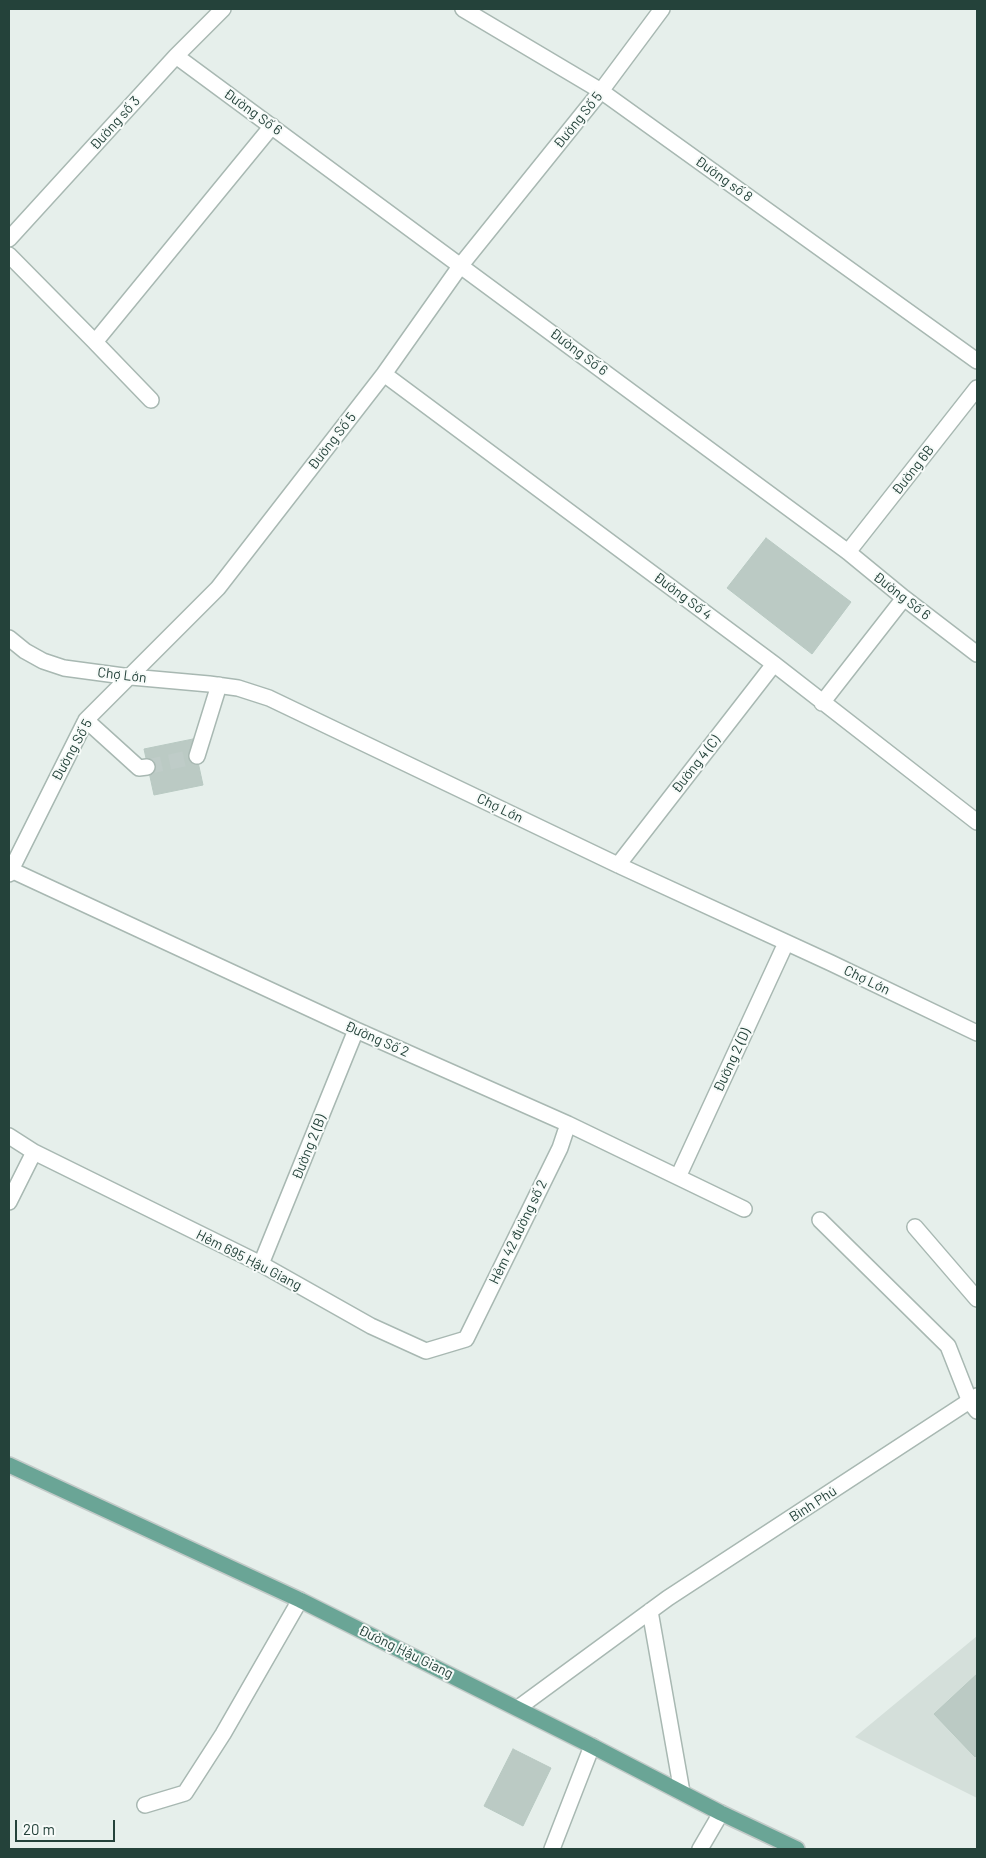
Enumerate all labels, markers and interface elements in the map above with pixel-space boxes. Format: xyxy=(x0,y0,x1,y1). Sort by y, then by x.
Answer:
street label: Đường Số 6 xyxy=(221,85,285,139)
street label: Đường Số 5 xyxy=(550,88,606,152)
street label: Đường số 3 xyxy=(87,93,143,153)
street label: Đường số 8 xyxy=(692,153,756,205)
street label: Đường Số 6 xyxy=(547,325,611,379)
street label: Đường Số 5 xyxy=(304,409,360,473)
street label: Đường 6B xyxy=(888,442,938,498)
street label: Đường Số 6 xyxy=(870,568,934,624)
street label: Đường Số 4 xyxy=(651,569,715,623)
street label: Chợ Lớn xyxy=(97,664,147,686)
street label: Đường Số 5 xyxy=(48,716,96,784)
street label: Đường 4 (C) xyxy=(668,732,724,796)
street label: Chợ Lớn xyxy=(474,790,526,826)
street label: Chợ Lớn xyxy=(841,962,893,998)
street label: Đường Số 2 xyxy=(342,1017,412,1061)
street label: Đường 2 (D) xyxy=(710,1025,754,1095)
street label: Đường 2 (B) xyxy=(288,1112,330,1182)
street label: Hẻm 42 đường số 2 xyxy=(485,1177,551,1287)
street label: Hẻm 695 Hậu Giang xyxy=(193,1226,305,1294)
street label: Bình Phú xyxy=(786,1483,840,1525)
street label: Đường Hậu Giang xyxy=(356,1622,456,1682)
scale bar xyxy=(18,1810,118,1842)
text: 20 m xyxy=(23,1820,55,1838)

